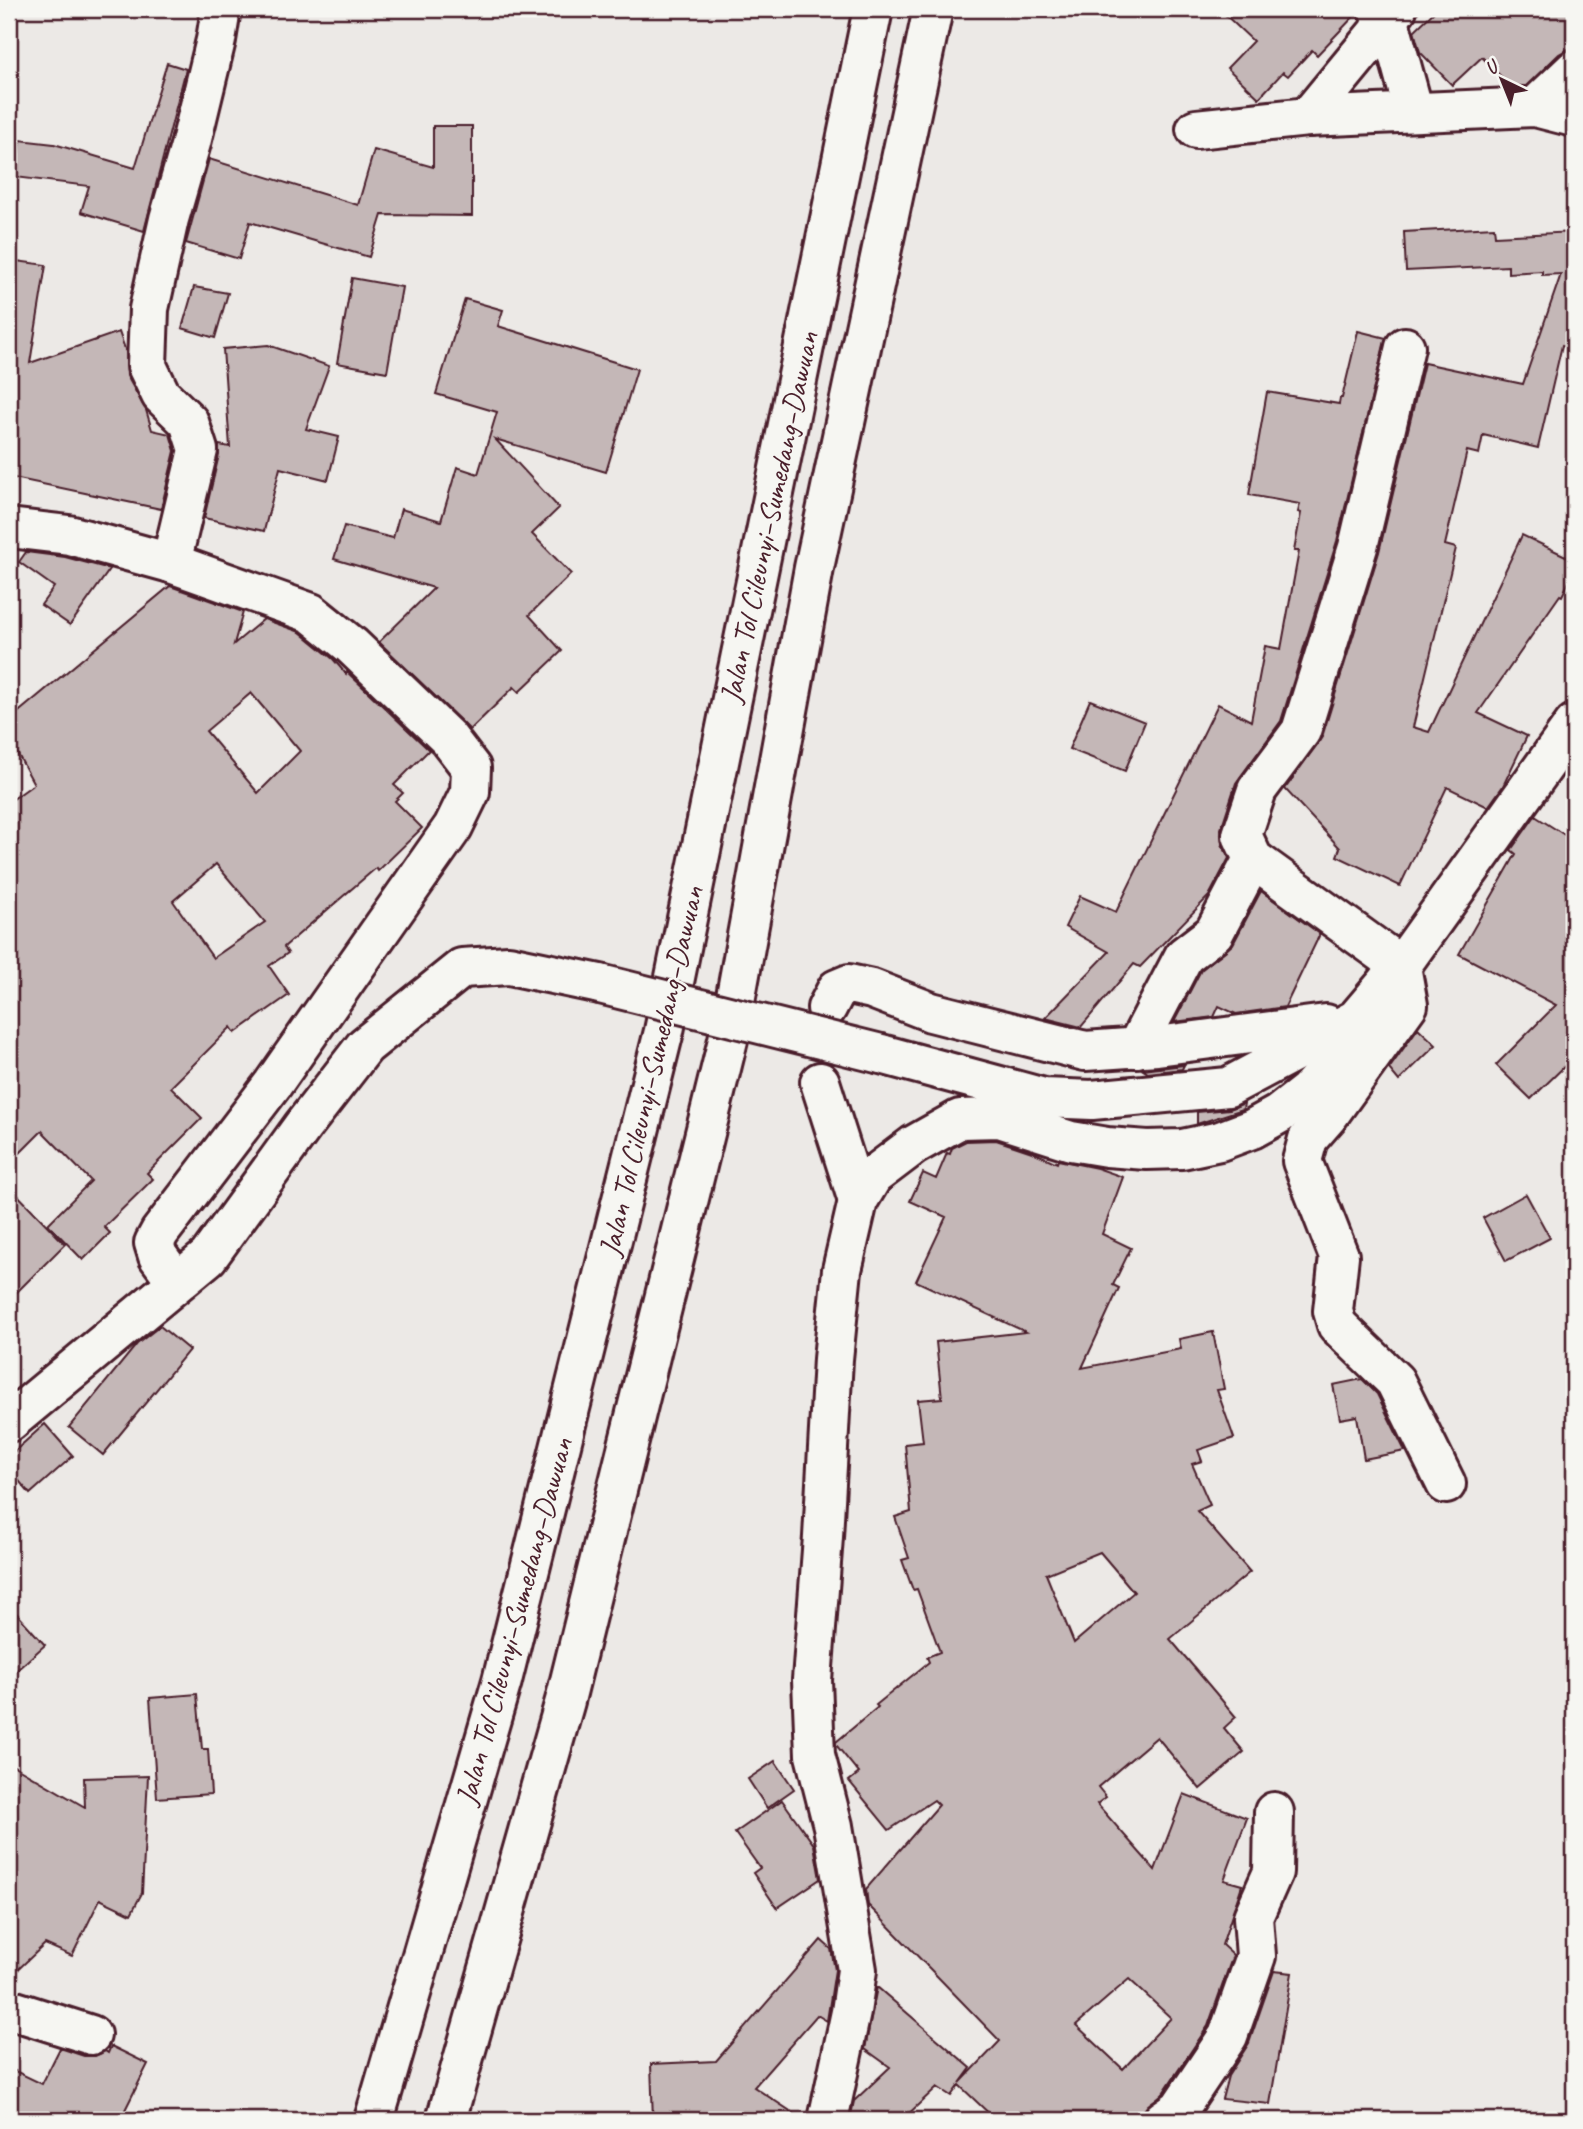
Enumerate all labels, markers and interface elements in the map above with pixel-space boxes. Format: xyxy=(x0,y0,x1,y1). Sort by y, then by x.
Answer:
north arrow xyxy=(1468,46,1538,116)
text: U xyxy=(1480,54,1505,80)
street label: Jalan Tol Cileunyi–Sumedang–Dawuan xyxy=(711,328,827,708)
street label: Jalan Tol Cileunyi–Sumedang–Dawuan xyxy=(589,882,712,1262)
street label: Jalan Tol Cileunyi–Sumedang–Dawuan xyxy=(446,1433,581,1811)

